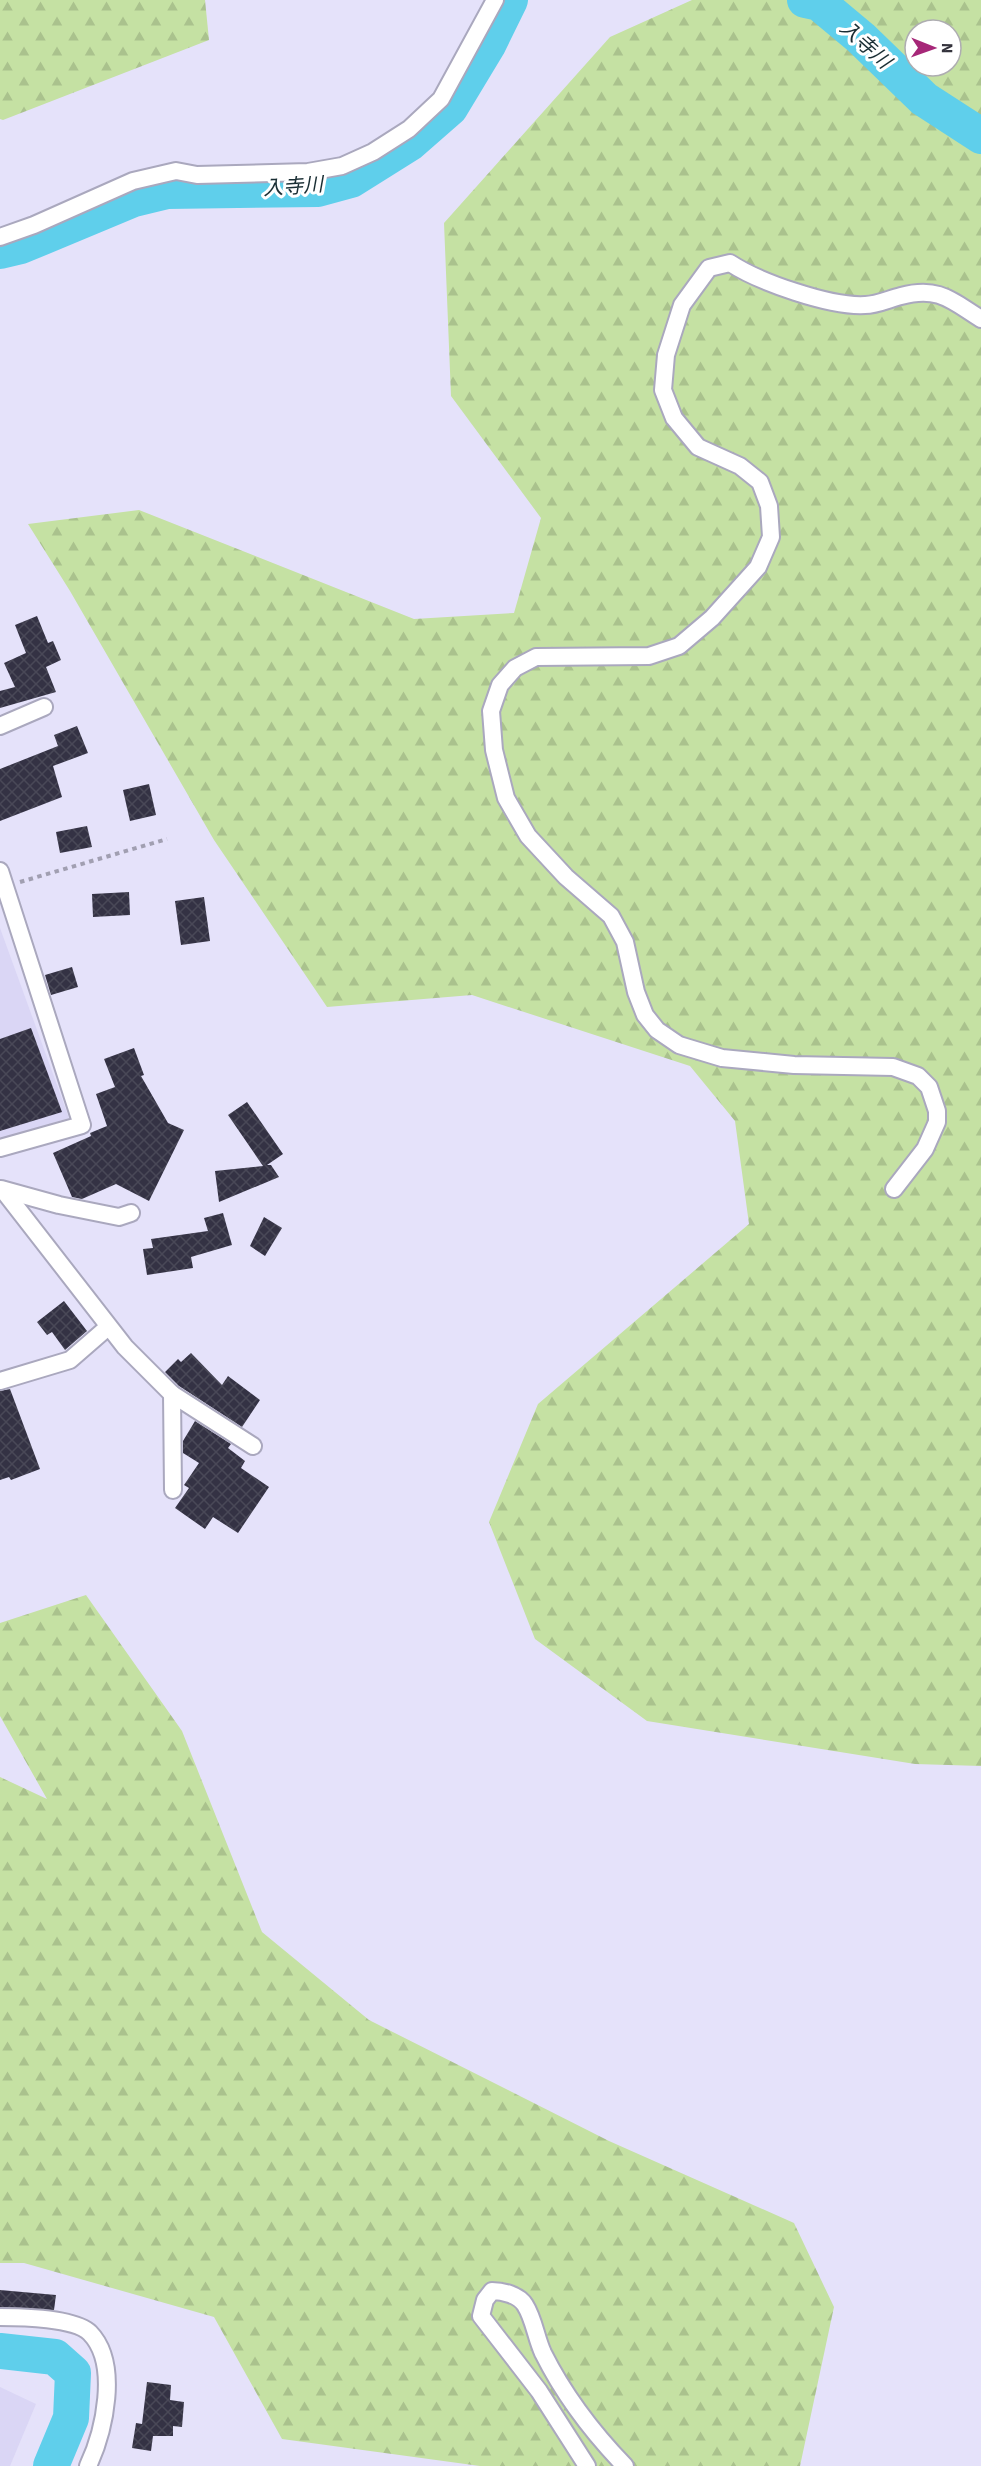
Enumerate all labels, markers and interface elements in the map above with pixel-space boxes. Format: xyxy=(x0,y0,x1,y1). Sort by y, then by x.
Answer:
water label: 入寺川 xyxy=(833,15,898,77)
north arrow xyxy=(903,18,963,78)
text: N xyxy=(936,43,958,54)
water label: 入寺川 xyxy=(262,171,326,203)

